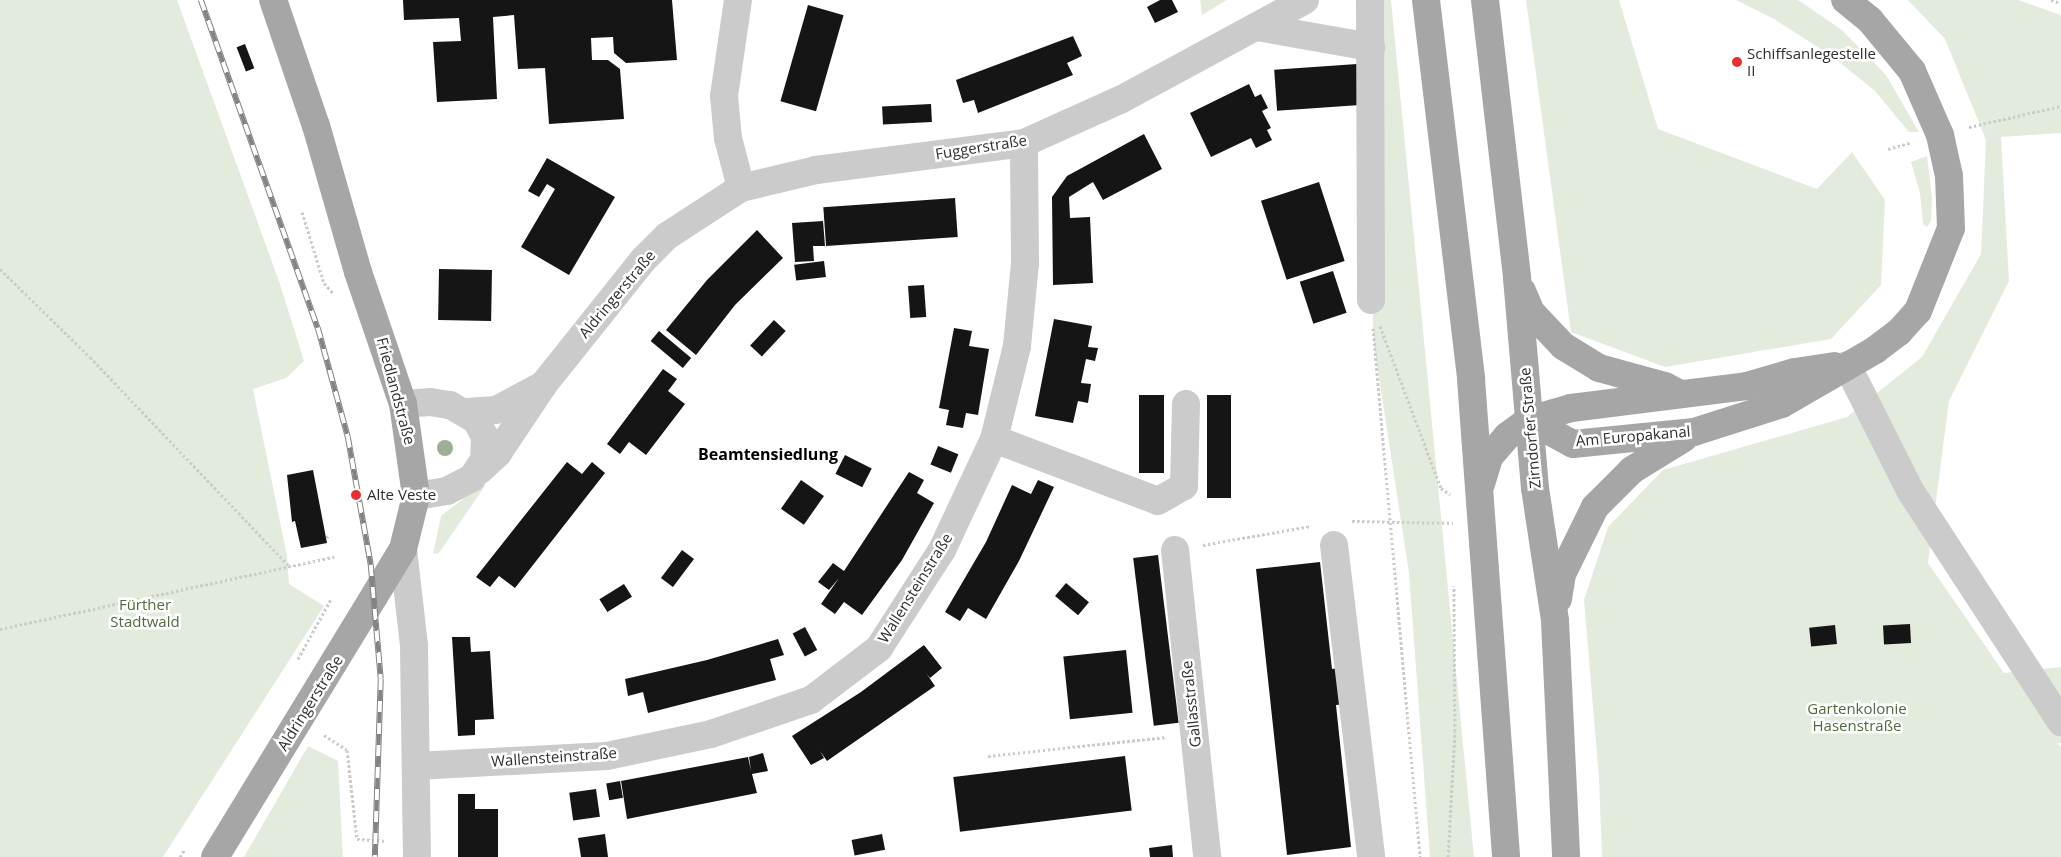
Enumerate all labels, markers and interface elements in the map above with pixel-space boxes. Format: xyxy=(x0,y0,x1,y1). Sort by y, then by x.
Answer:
place label: Schiffsanlegestelle II xyxy=(1747,44,1876,79)
marker: Schiffsanlegestelle II xyxy=(1731,56,1743,68)
street label: Fuggerstraße xyxy=(934,131,1028,163)
street label: Aldringerstraße xyxy=(575,246,659,342)
street label: Friedlandstraße xyxy=(373,335,419,447)
street label: Zirndorfer Straße xyxy=(1516,367,1544,489)
street label: Am Europakanal xyxy=(1575,422,1691,450)
district label: Beamtensiedlung xyxy=(698,444,838,464)
place label: Alte Veste xyxy=(367,486,436,504)
marker: Alte Veste xyxy=(349,488,363,502)
street label: Wallensteinstraße xyxy=(874,530,956,646)
park label: Fürther Stadtwald xyxy=(110,595,180,630)
street label: Aldringerstraße xyxy=(273,652,347,754)
street label: Gallasstraße xyxy=(1178,660,1204,748)
park label: Gartenkolonie Hasenstraße xyxy=(1807,699,1907,734)
street label: Wallensteinstraße xyxy=(491,744,617,770)

